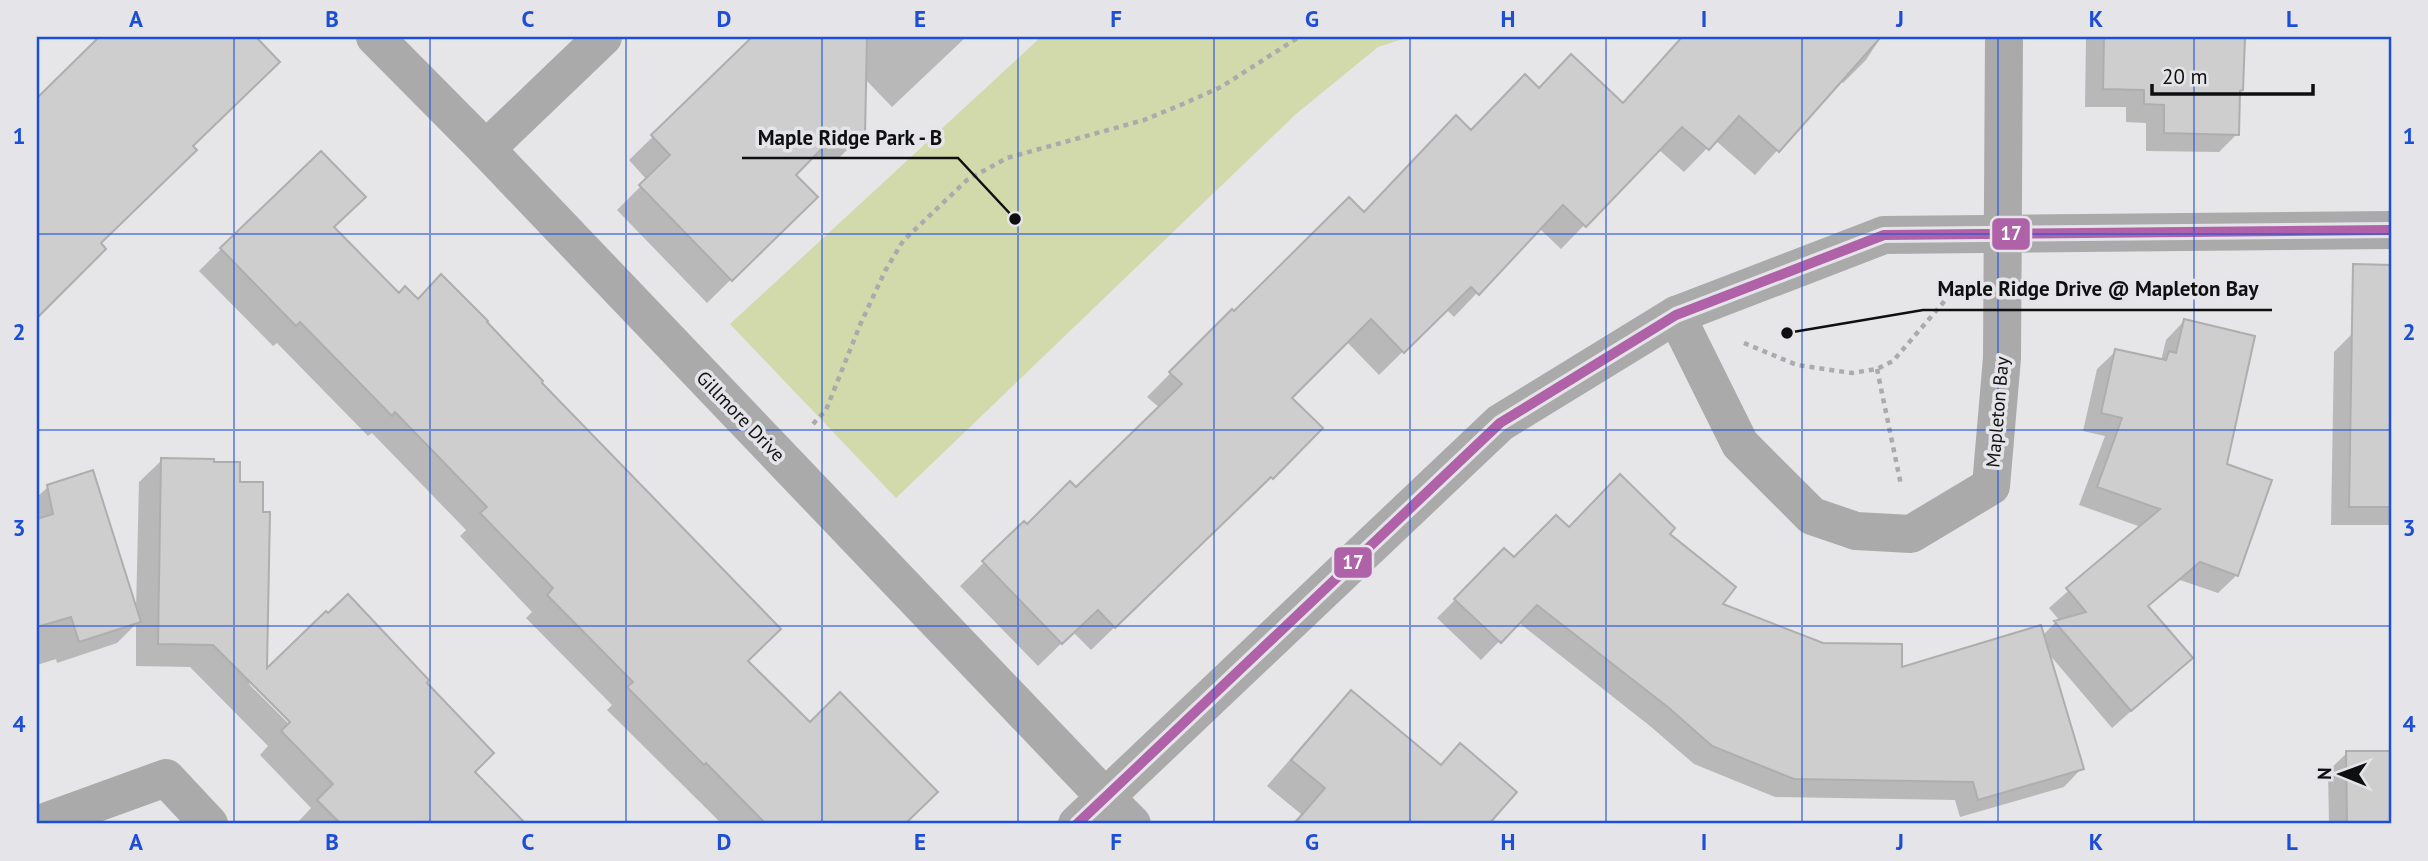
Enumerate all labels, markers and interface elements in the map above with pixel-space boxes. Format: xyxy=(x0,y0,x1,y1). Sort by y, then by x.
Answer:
text: A xyxy=(129,4,143,33)
text: B xyxy=(325,4,339,33)
text: C xyxy=(522,4,535,33)
text: D xyxy=(717,4,731,33)
text: E xyxy=(914,4,926,33)
text: F xyxy=(1110,4,1122,33)
text: G xyxy=(1305,4,1319,33)
text: H xyxy=(1501,4,1515,33)
text: I xyxy=(1701,4,1707,33)
text: J xyxy=(1895,4,1904,33)
text: K xyxy=(2089,4,2103,33)
text: L xyxy=(2286,4,2298,33)
scale bar xyxy=(2152,52,2312,96)
text: 20 m xyxy=(2162,63,2208,90)
callout: Maple Ridge Park - B xyxy=(742,116,958,158)
text: 1 xyxy=(12,121,26,150)
text: 1 xyxy=(2402,121,2416,150)
text: Maple Ridge Park - B xyxy=(758,124,942,151)
line badge: 17 xyxy=(1991,217,2031,251)
text: 17 xyxy=(2000,221,2022,245)
callout: Maple Ridge Drive @ Mapleton Bay xyxy=(1923,268,2272,310)
text: Maple Ridge Drive @ Mapleton Bay xyxy=(1937,275,2260,302)
text: 2 xyxy=(12,317,26,346)
text: 2 xyxy=(2402,317,2416,346)
street label: Mapleton Bay xyxy=(1980,355,2014,468)
street label: Gillmore Drive xyxy=(692,366,790,466)
text: 3 xyxy=(12,513,26,542)
text: 3 xyxy=(2402,513,2416,542)
line badge: 17 xyxy=(1333,546,1373,579)
text: 17 xyxy=(1342,550,1364,574)
text: 4 xyxy=(12,709,26,738)
text: 4 xyxy=(2402,709,2416,738)
north arrow xyxy=(2306,738,2376,808)
text: N xyxy=(2312,767,2336,780)
text: A xyxy=(129,827,143,856)
text: B xyxy=(325,827,339,856)
text: C xyxy=(522,827,535,856)
text: D xyxy=(717,827,731,856)
text: E xyxy=(914,827,926,856)
text: F xyxy=(1110,827,1122,856)
text: G xyxy=(1305,827,1319,856)
text: H xyxy=(1501,827,1515,856)
text: I xyxy=(1701,827,1707,856)
text: J xyxy=(1895,827,1904,856)
text: K xyxy=(2089,827,2103,856)
text: L xyxy=(2286,827,2298,856)

